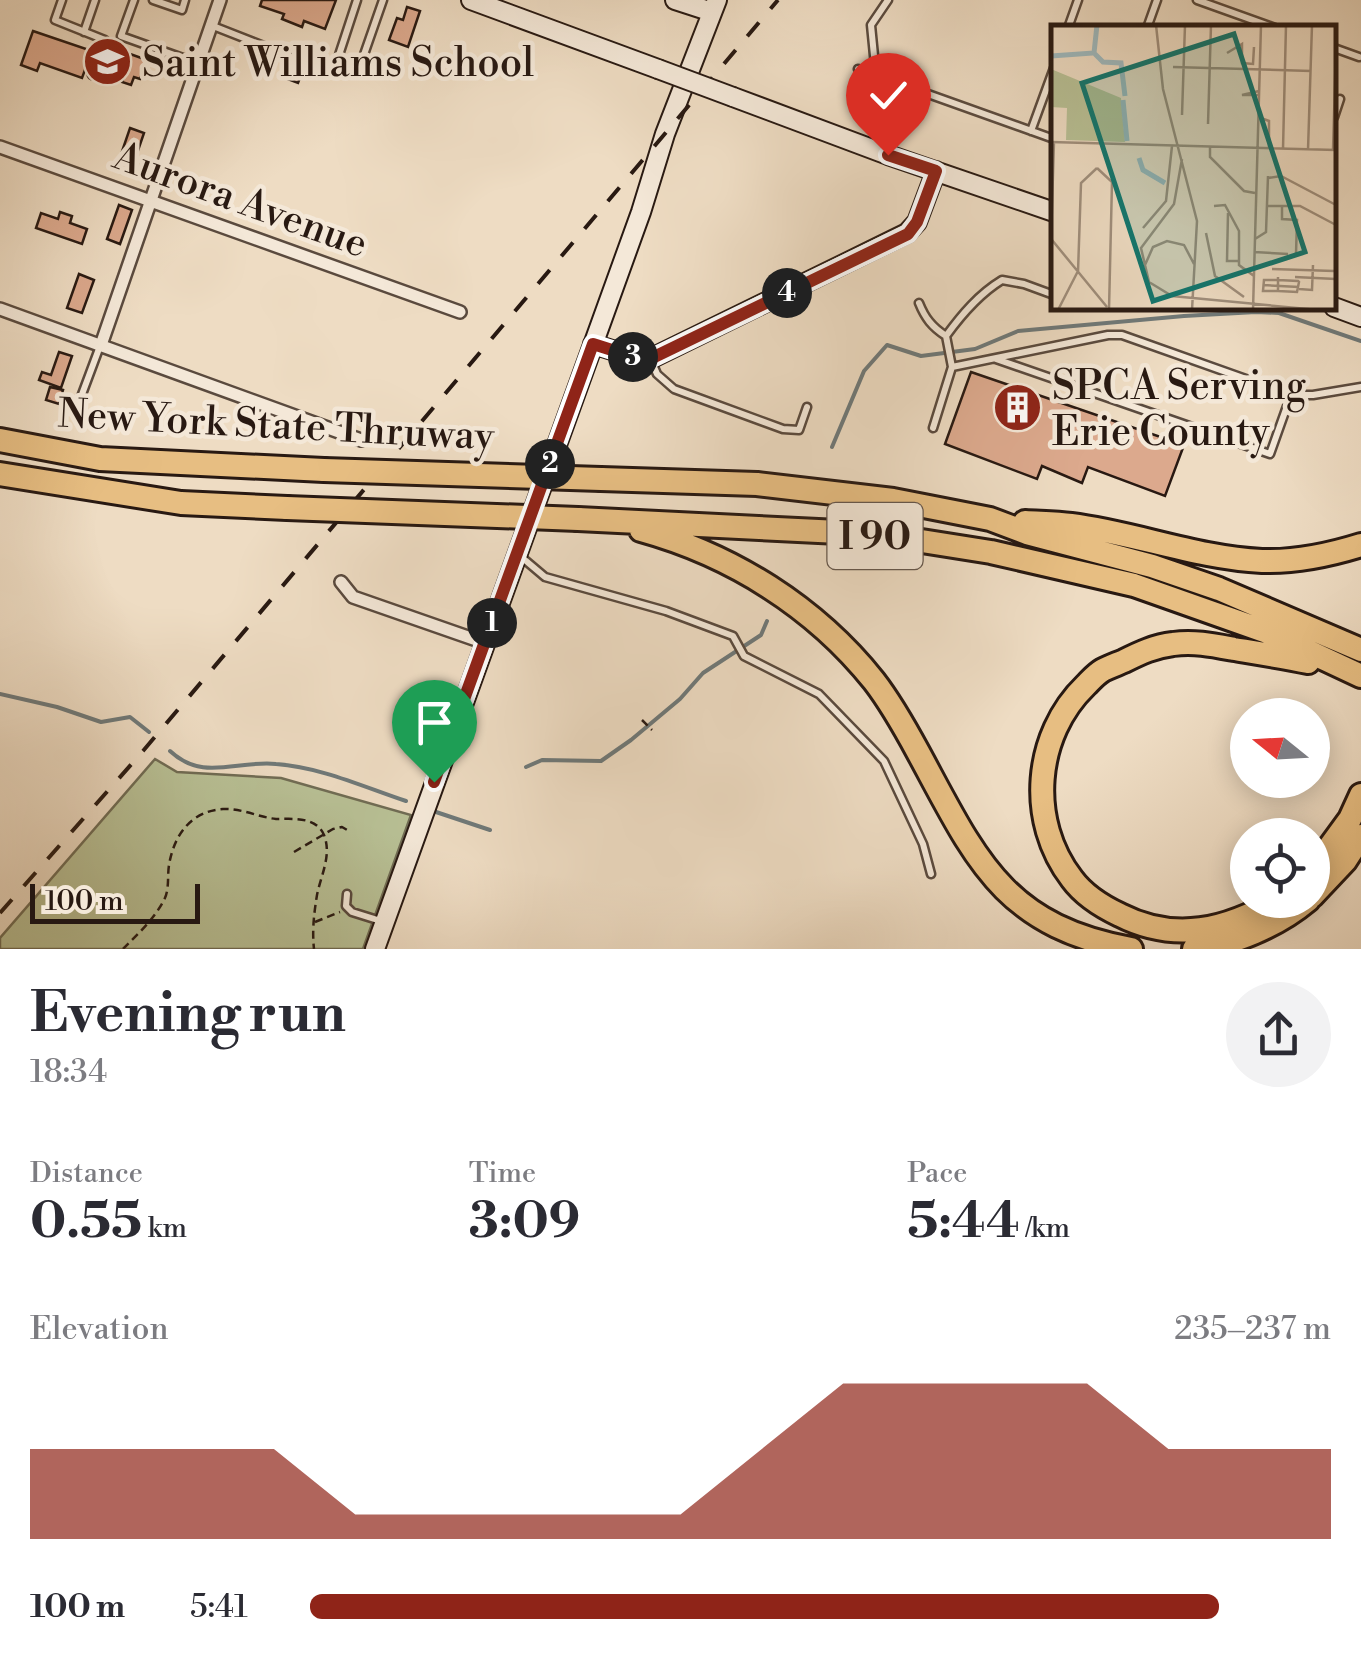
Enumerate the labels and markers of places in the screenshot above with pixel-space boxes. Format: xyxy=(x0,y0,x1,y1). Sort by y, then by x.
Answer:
school or university icon: Saint Williams School xyxy=(81,36,133,88)
place label: Saint Williams School xyxy=(142,39,534,89)
pin xyxy=(846,53,931,156)
pin: 4 xyxy=(762,268,812,318)
pin: 3 xyxy=(608,332,658,382)
place label: SPCA Serving Erie County xyxy=(1052,362,1307,459)
building icon: SPCA Serving Erie County xyxy=(991,382,1043,434)
pin: 2 xyxy=(525,439,575,489)
pin: 1 xyxy=(467,598,517,648)
pin xyxy=(392,680,477,783)

